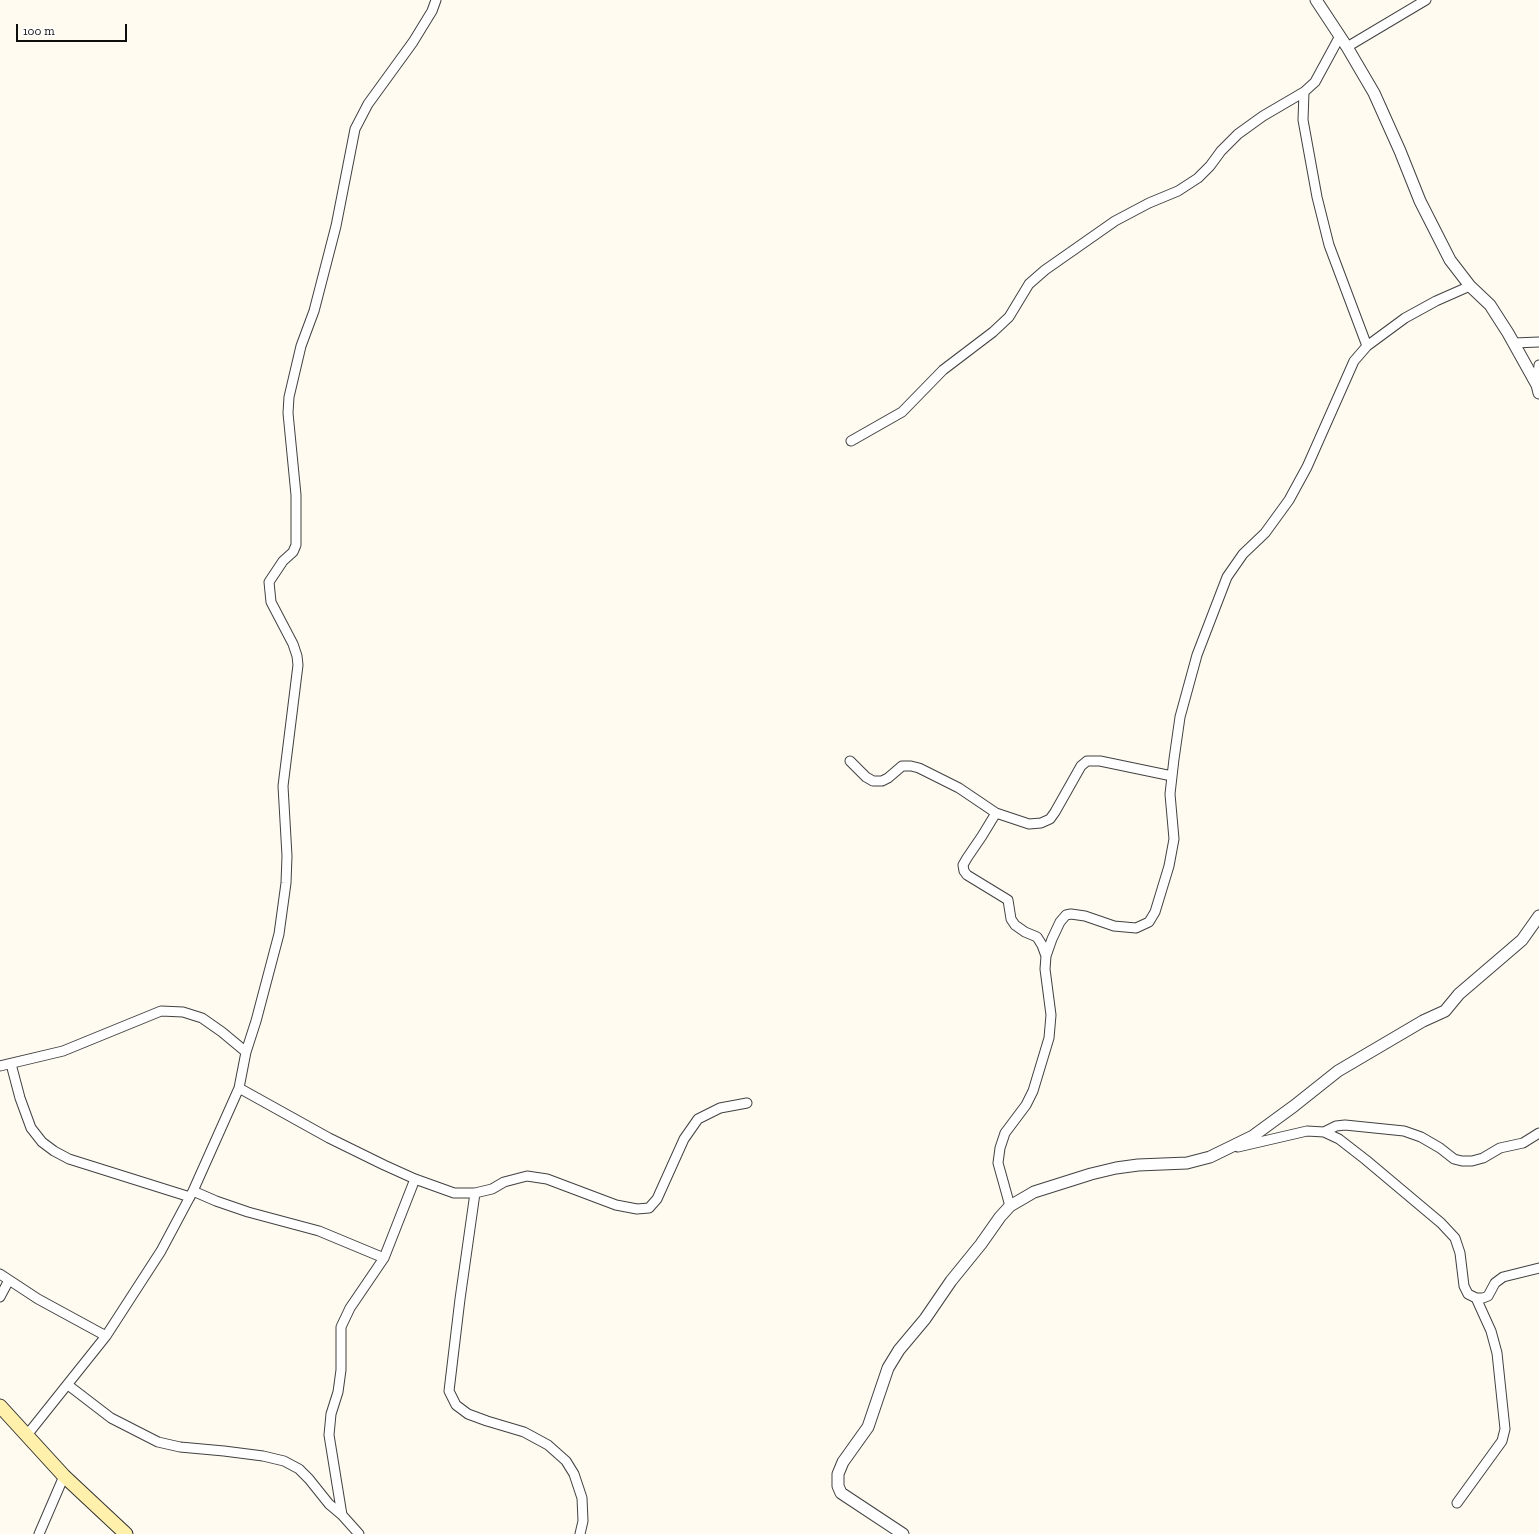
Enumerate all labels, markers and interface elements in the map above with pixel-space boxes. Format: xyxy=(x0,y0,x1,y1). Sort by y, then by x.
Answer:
scale bar xyxy=(18,16,129,42)
text: 100 m xyxy=(23,24,55,38)

